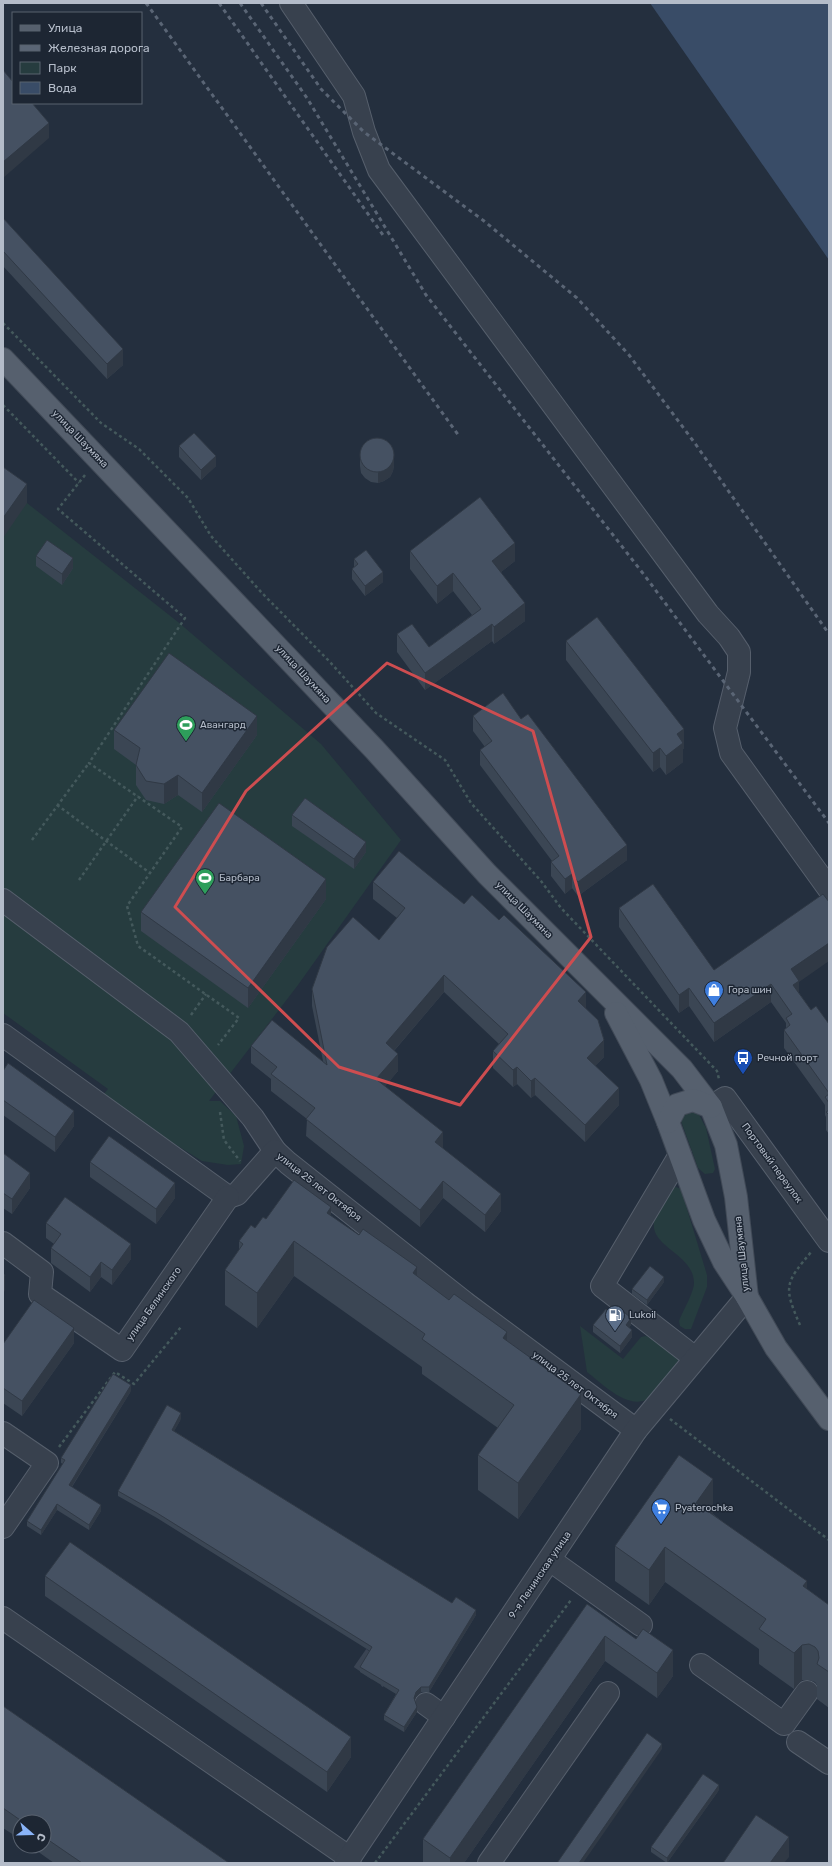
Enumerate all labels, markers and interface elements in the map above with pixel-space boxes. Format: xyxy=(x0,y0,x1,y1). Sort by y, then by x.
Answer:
legend xyxy=(12,12,142,104)
text: Улица xyxy=(48,21,82,35)
text: Железная дорога xyxy=(48,41,150,55)
text: Парк xyxy=(48,61,77,75)
text: Вода xyxy=(48,81,77,95)
street label: улица Шаумяна xyxy=(49,408,111,470)
street label: улица Шаумяна xyxy=(273,642,333,706)
sports icon: Авангард xyxy=(175,714,197,742)
place label: Авангард xyxy=(200,719,246,731)
sports icon: Барбара xyxy=(194,867,216,895)
place label: Барбара xyxy=(219,872,260,884)
street label: улица Шаумяна xyxy=(493,879,555,941)
shop icon: Гора шин xyxy=(703,979,725,1007)
place label: Гора шин xyxy=(728,984,772,996)
bus stop icon: Речной порт xyxy=(732,1047,754,1075)
place label: Речной порт xyxy=(757,1052,818,1064)
street label: Портовый переулок xyxy=(739,1121,805,1206)
street label: улица 25 лет Октября xyxy=(274,1150,364,1224)
street label: улица Шаумяна xyxy=(732,1216,752,1292)
street label: улица Белинского xyxy=(124,1265,184,1343)
fuel station icon: Lukoil xyxy=(604,1304,626,1332)
place label: Lukoil xyxy=(629,1309,656,1321)
street label: улица 25 лет Октября xyxy=(530,1349,620,1421)
supermarket icon: Pyaterochka xyxy=(650,1497,672,1525)
place label: Pyaterochka xyxy=(675,1502,733,1514)
street label: 9-я Ленинская улица xyxy=(506,1529,574,1621)
north arrow xyxy=(12,1814,52,1854)
text: С xyxy=(33,1831,48,1843)

